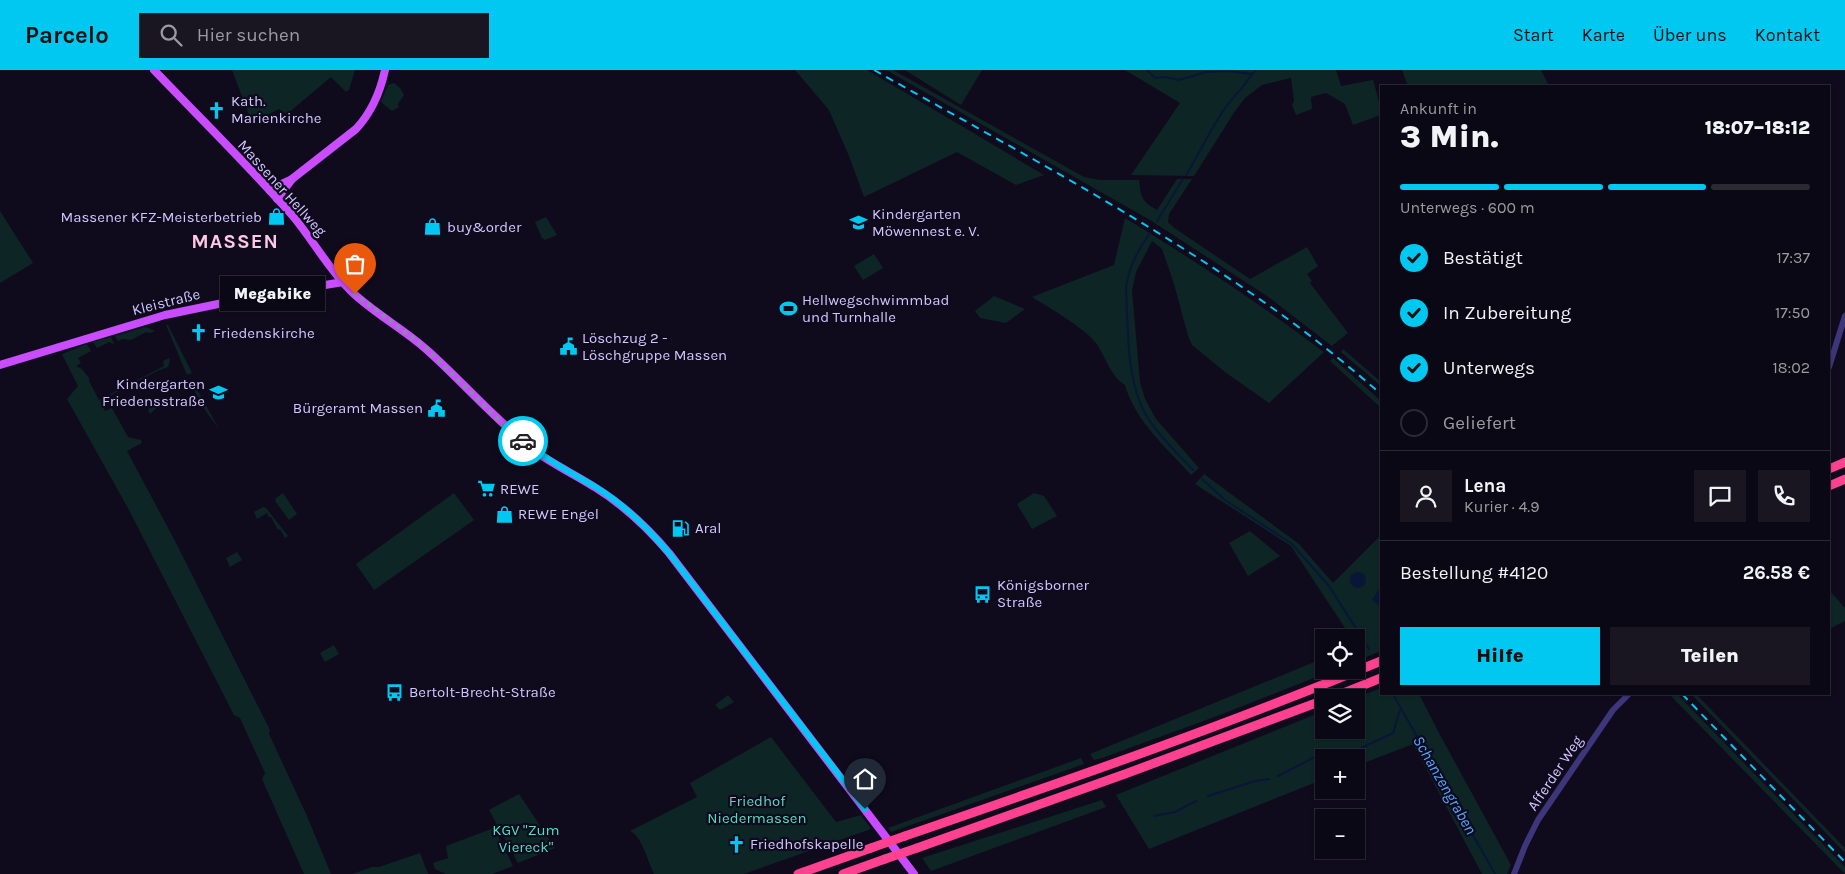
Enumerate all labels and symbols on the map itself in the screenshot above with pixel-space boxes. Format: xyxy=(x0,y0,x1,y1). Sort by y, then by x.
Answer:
place label: Kath. Marienkirche xyxy=(231,92,321,127)
church icon: Kath. Marienkirche xyxy=(207,100,227,120)
street label: Massener Hellweg xyxy=(234,136,330,240)
place label: Kindergarten Möwennest e. V. xyxy=(872,205,980,240)
shop icon: Massener KFZ-Meisterbetrieb xyxy=(266,207,286,227)
place label: Massener KFZ-Meisterbetrieb xyxy=(61,208,262,226)
school or university icon: Kindergarten Möwennest e. V. xyxy=(848,213,868,233)
shop icon: buy&order xyxy=(423,217,443,237)
place label: buy&order xyxy=(447,218,522,236)
district label: MASSEN xyxy=(191,230,279,253)
pin xyxy=(334,243,376,294)
callout: Megabike xyxy=(220,276,325,312)
street label: Kleistraße xyxy=(130,285,202,319)
place label: Hellwegschwimmbad und Turnhalle xyxy=(802,291,949,326)
sports icon: Hellwegschwimmbad und Turnhalle xyxy=(778,299,798,319)
church icon: Friedenskirche xyxy=(189,323,209,343)
place label: Friedenskirche xyxy=(213,324,315,342)
place label: Löschzug 2 - Löschgruppe Massen xyxy=(582,329,727,364)
public building icon: Löschzug 2 - Löschgruppe Massen xyxy=(558,337,578,357)
place label: Kindergarten Friedensstraße xyxy=(102,375,205,410)
school or university icon: Kindergarten Friedensstraße xyxy=(209,383,229,403)
public building icon: Bürgeramt Massen xyxy=(427,398,447,418)
place label: Bürgeramt Massen xyxy=(293,399,423,417)
courier xyxy=(498,416,548,466)
supermarket icon: REWE xyxy=(476,479,496,499)
place label: REWE xyxy=(500,480,539,498)
shop icon: REWE Engel xyxy=(494,504,514,524)
place label: REWE Engel xyxy=(518,505,599,523)
fuel station icon: Aral xyxy=(671,518,691,538)
place label: Aral xyxy=(695,519,722,537)
place label: Königsborner Straße xyxy=(997,576,1089,611)
bus stop icon: Königsborner Straße xyxy=(973,584,993,604)
bus stop icon: Bertolt-Brecht-Straße xyxy=(385,682,405,702)
place label: Bertolt-Brecht-Straße xyxy=(409,683,556,701)
water label: Schanzengraben xyxy=(1409,732,1481,838)
street label: Afferder Weg xyxy=(1523,732,1587,814)
pin xyxy=(844,758,886,809)
park label: Friedhof Niedermassen xyxy=(707,792,807,827)
park label: KGV "Zum Viereck" xyxy=(492,821,560,856)
church icon: Friedhofskapelle xyxy=(726,834,746,854)
place label: Friedhofskapelle xyxy=(750,835,864,853)

